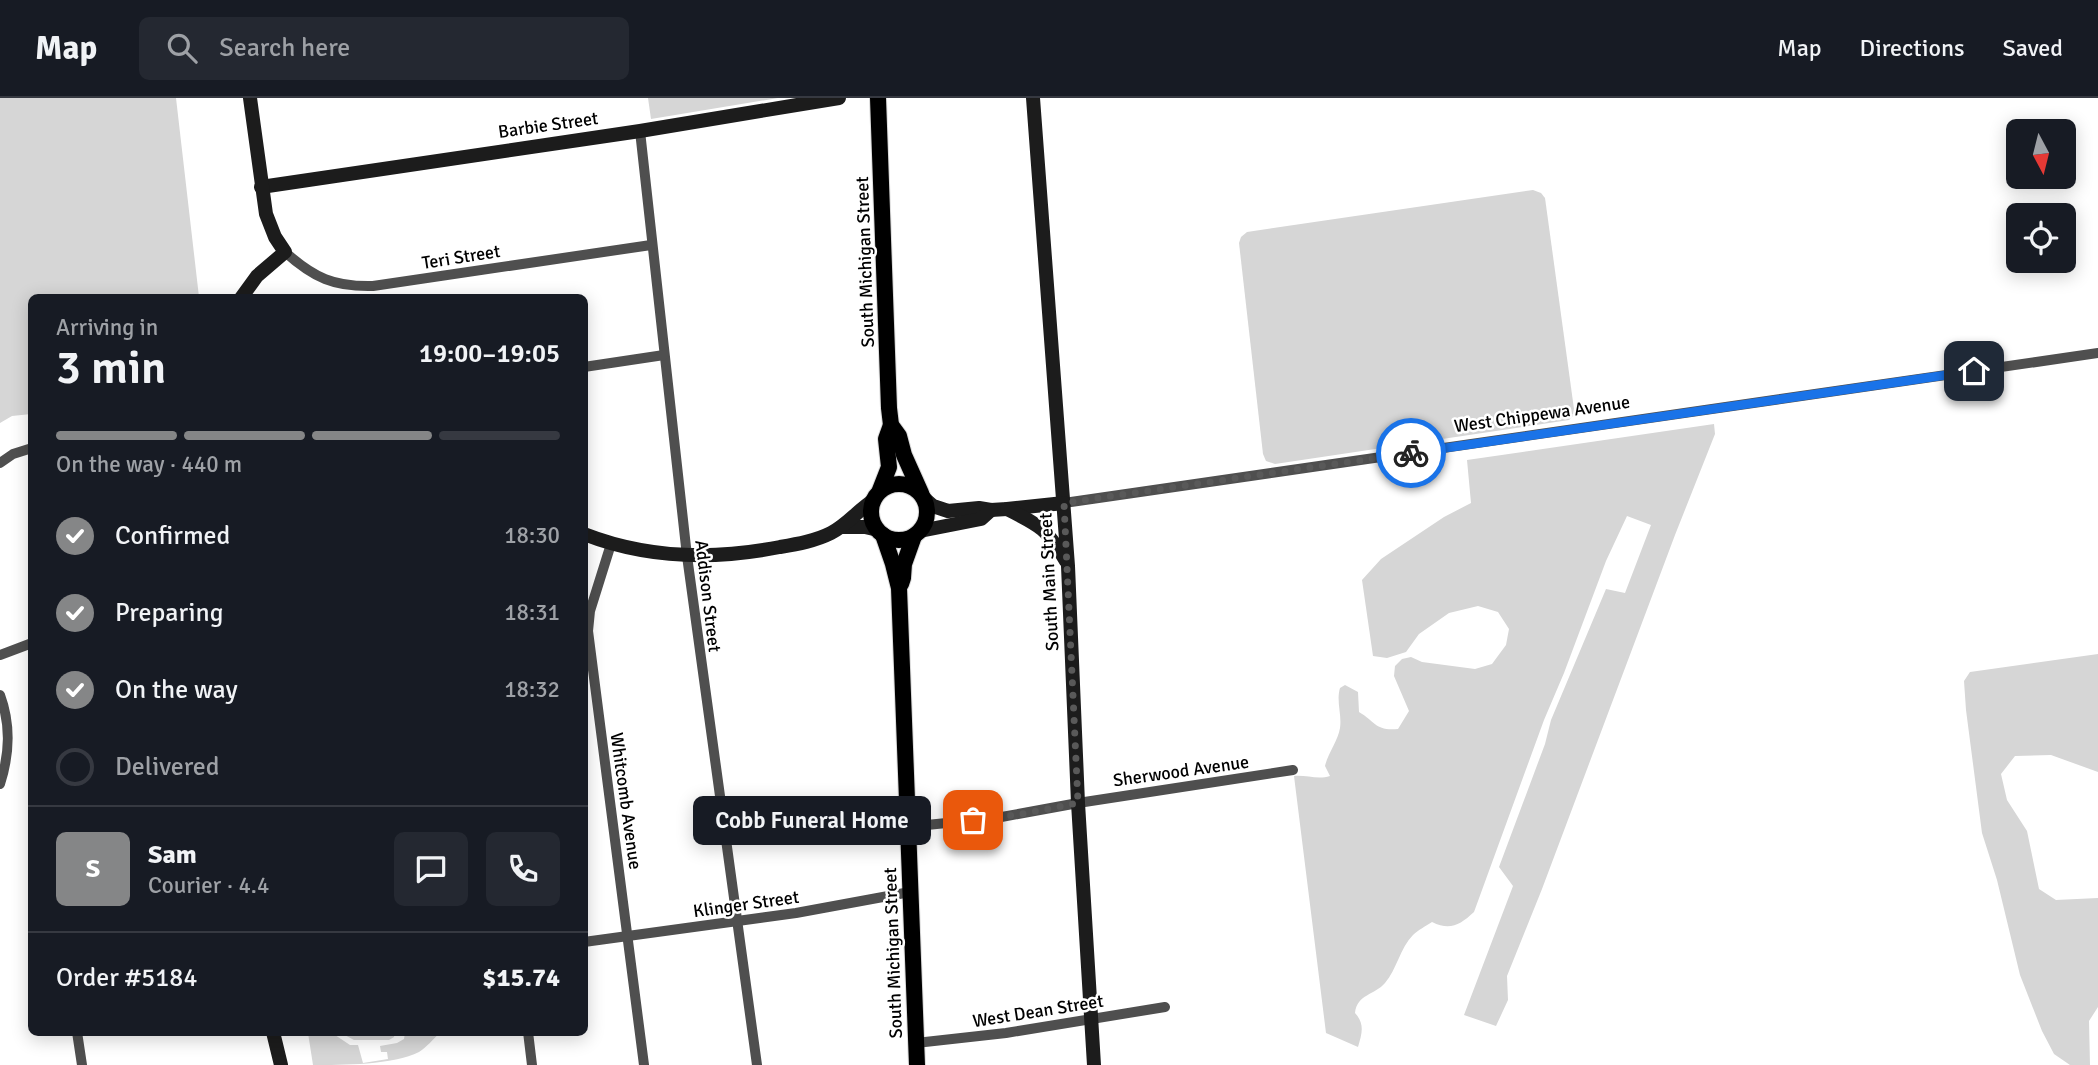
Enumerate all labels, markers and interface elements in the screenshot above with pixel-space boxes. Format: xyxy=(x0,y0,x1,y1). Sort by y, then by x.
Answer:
search box xyxy=(139,17,629,80)
text: Map xyxy=(35,28,97,69)
icon: search xyxy=(163,29,201,67)
text: Search here xyxy=(219,32,350,64)
text: Map xyxy=(1777,33,1822,63)
text: Directions xyxy=(1860,33,1965,63)
text: Saved xyxy=(2003,33,2063,63)
street label: Barbie Street xyxy=(497,107,599,143)
north arrow xyxy=(2006,119,2076,189)
map controls xyxy=(2006,119,2076,273)
street label: South Michigan Street xyxy=(851,176,879,348)
button: locate xyxy=(2006,203,2076,273)
street label: Teri Street xyxy=(420,240,502,274)
text: Arriving in xyxy=(56,313,158,342)
text: 19:00–19:05 xyxy=(419,338,560,370)
text: 3 min xyxy=(56,340,166,396)
pin xyxy=(1944,341,2004,401)
icon: home xyxy=(1955,352,1993,390)
street label: West Chippewa Avenue xyxy=(1453,391,1631,437)
courier xyxy=(1376,418,1446,488)
icon: bike xyxy=(1392,434,1430,472)
text: On the way · 440 m xyxy=(56,450,242,479)
street label: South Main Street xyxy=(1034,512,1064,652)
icon: check xyxy=(56,517,94,555)
text: Confirmed xyxy=(115,520,230,552)
text: 18:30 xyxy=(504,521,560,550)
street label: Addison Street xyxy=(690,539,726,653)
icon: check xyxy=(56,594,94,632)
text: Preparing xyxy=(115,597,223,629)
text: 18:31 xyxy=(504,598,560,627)
icon: check xyxy=(56,671,94,709)
text: On the way xyxy=(115,674,238,706)
text: 18:32 xyxy=(504,675,560,704)
street label: Whitcomb Avenue xyxy=(606,731,646,871)
text: Delivered xyxy=(115,751,220,783)
street label: Sherwood Avenue xyxy=(1112,751,1250,791)
pin xyxy=(943,790,1003,850)
callout: Cobb Funeral Home xyxy=(693,796,931,844)
icon: bag xyxy=(954,801,992,839)
text: Cobb Funeral Home xyxy=(715,806,909,835)
button: chat xyxy=(394,832,468,906)
button: phone xyxy=(486,832,560,906)
text: Sam xyxy=(148,839,197,871)
text: S xyxy=(86,853,100,885)
street label: South Michigan Street xyxy=(879,867,907,1039)
text: Courier · 4.4 xyxy=(148,871,269,900)
street label: Klinger Street xyxy=(692,886,800,922)
text: Order #5184 xyxy=(56,962,197,994)
text: $15.74 xyxy=(482,962,560,994)
street label: West Dean Street xyxy=(971,990,1105,1032)

